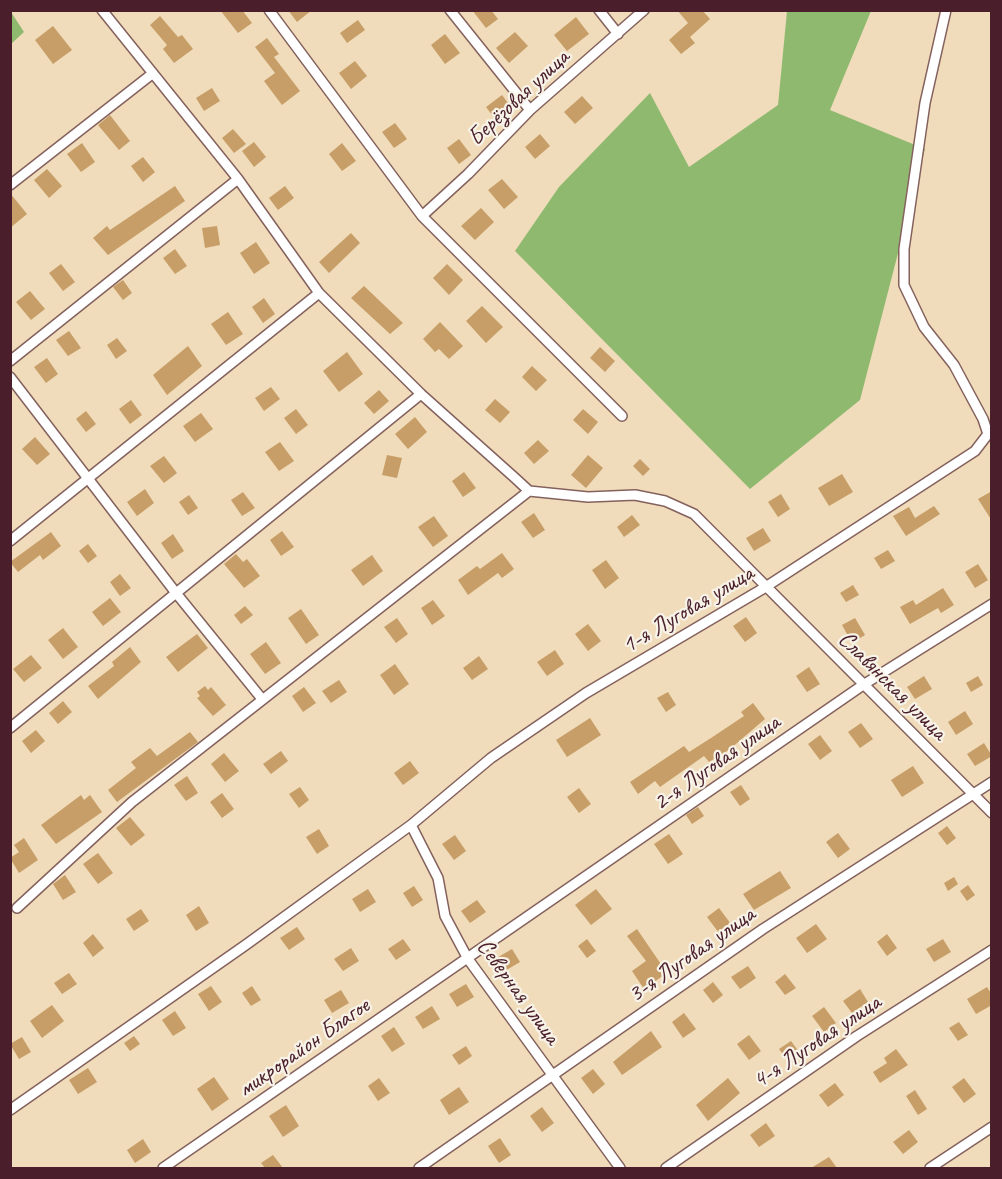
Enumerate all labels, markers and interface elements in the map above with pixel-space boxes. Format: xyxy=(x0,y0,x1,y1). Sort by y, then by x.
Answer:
street label: Берёзовая улица xyxy=(462,44,576,152)
street label: 1-я Луговая улица xyxy=(617,559,759,661)
street label: Славянская улица xyxy=(831,625,953,747)
street label: 2-я Луговая улица xyxy=(648,709,786,817)
street label: 3-я Луговая улица xyxy=(623,901,761,1009)
street label: Северная улица xyxy=(470,933,566,1051)
street label: 4-я Луговая улица xyxy=(747,989,887,1095)
street label: микрорайон Благое xyxy=(233,992,375,1104)

